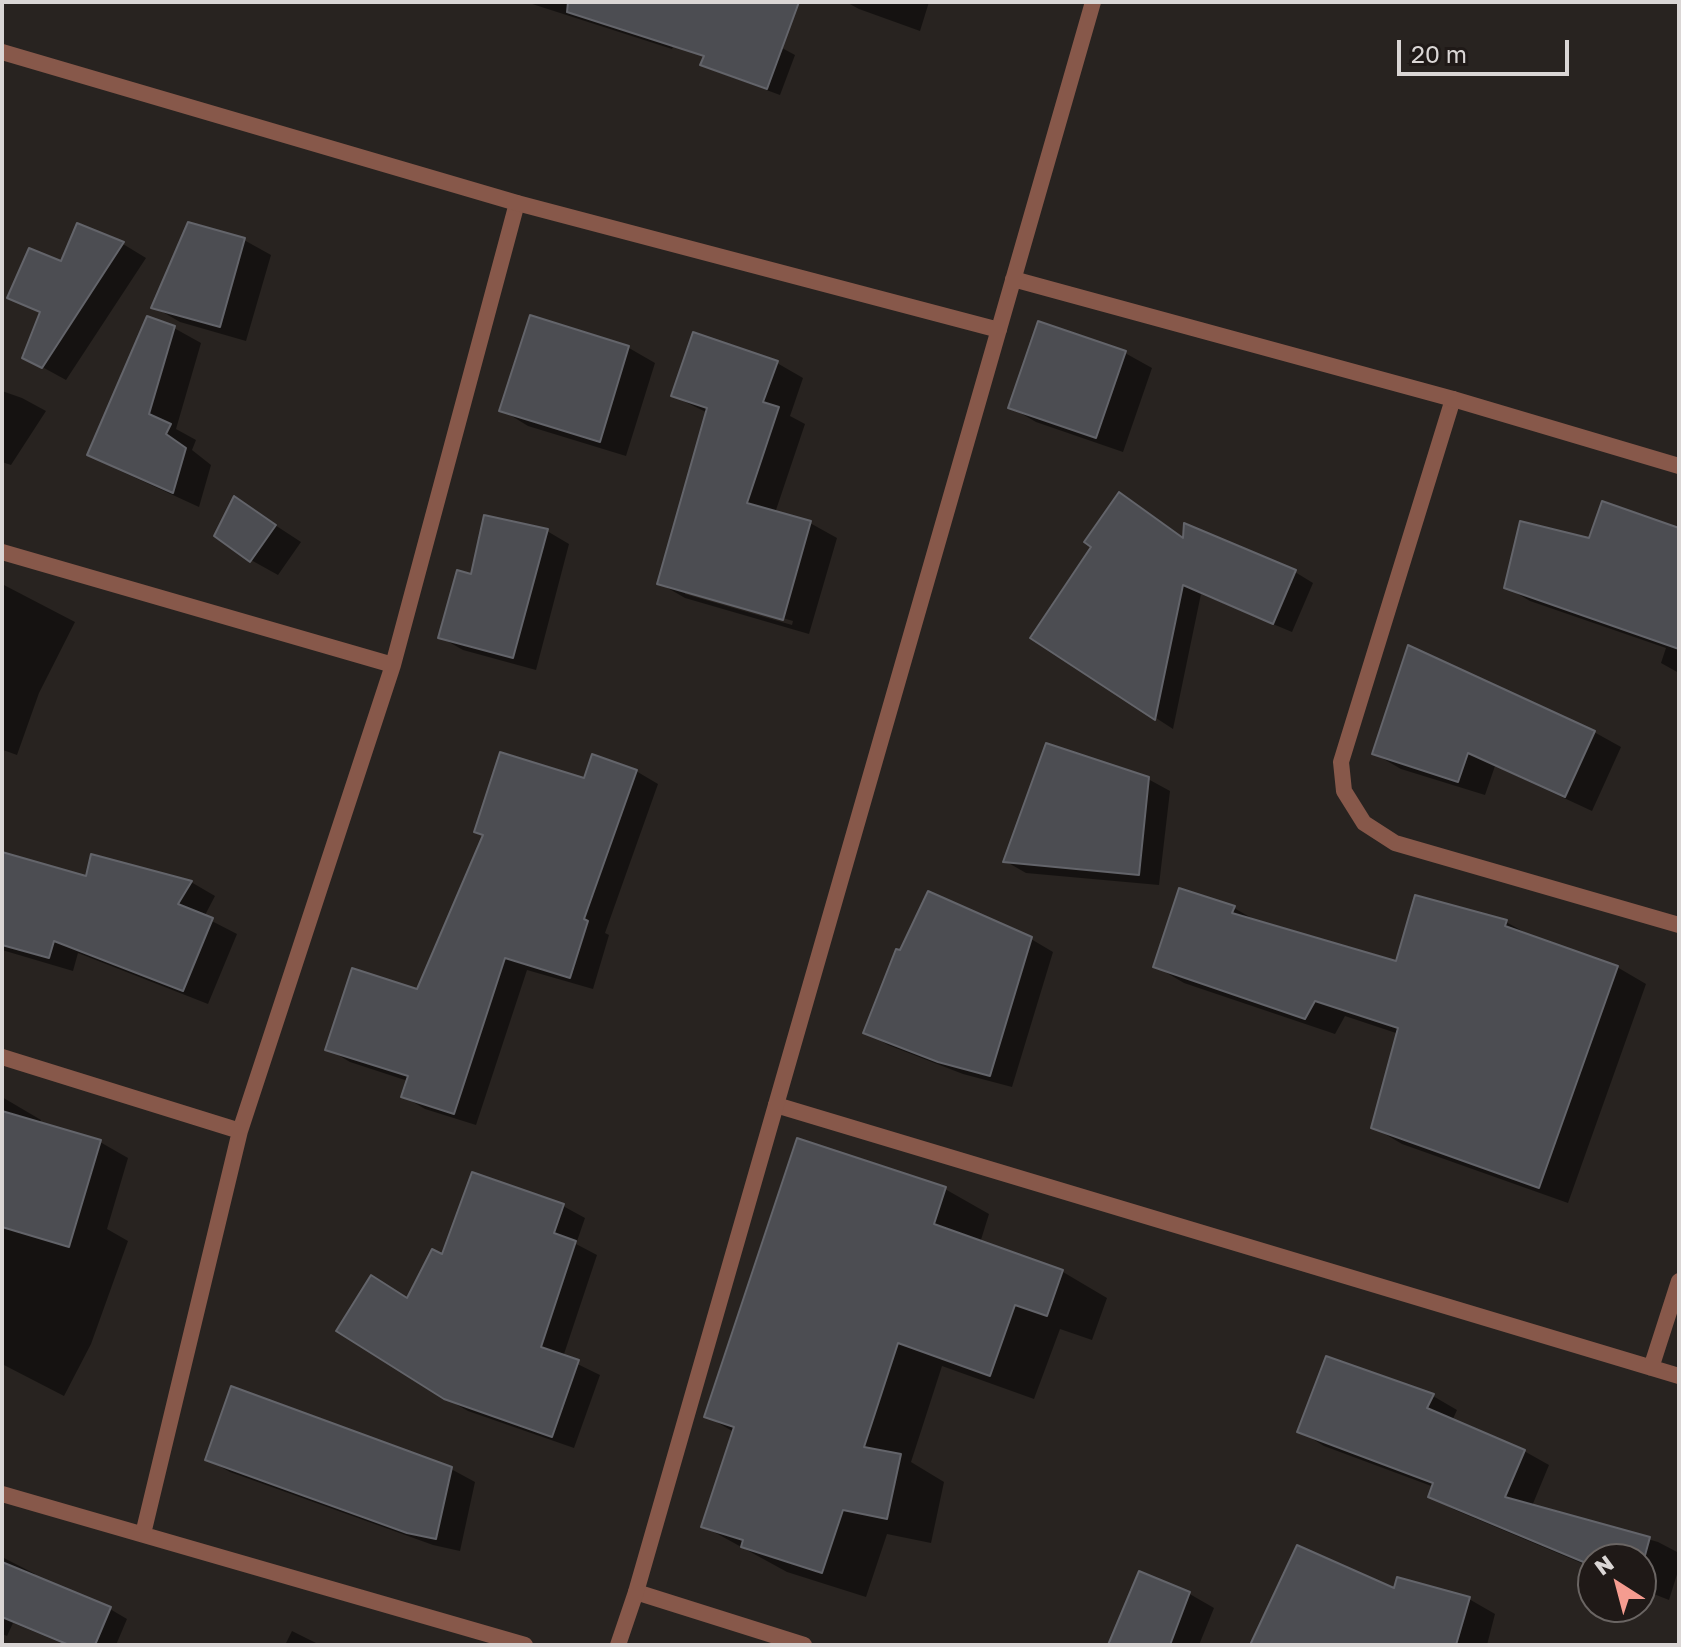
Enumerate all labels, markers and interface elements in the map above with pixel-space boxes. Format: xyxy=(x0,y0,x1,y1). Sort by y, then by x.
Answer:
scale bar xyxy=(1401,24,1573,74)
text: 20 m xyxy=(1411,39,1467,68)
north arrow xyxy=(1577,1543,1657,1623)
text: N xyxy=(1589,1549,1618,1581)

